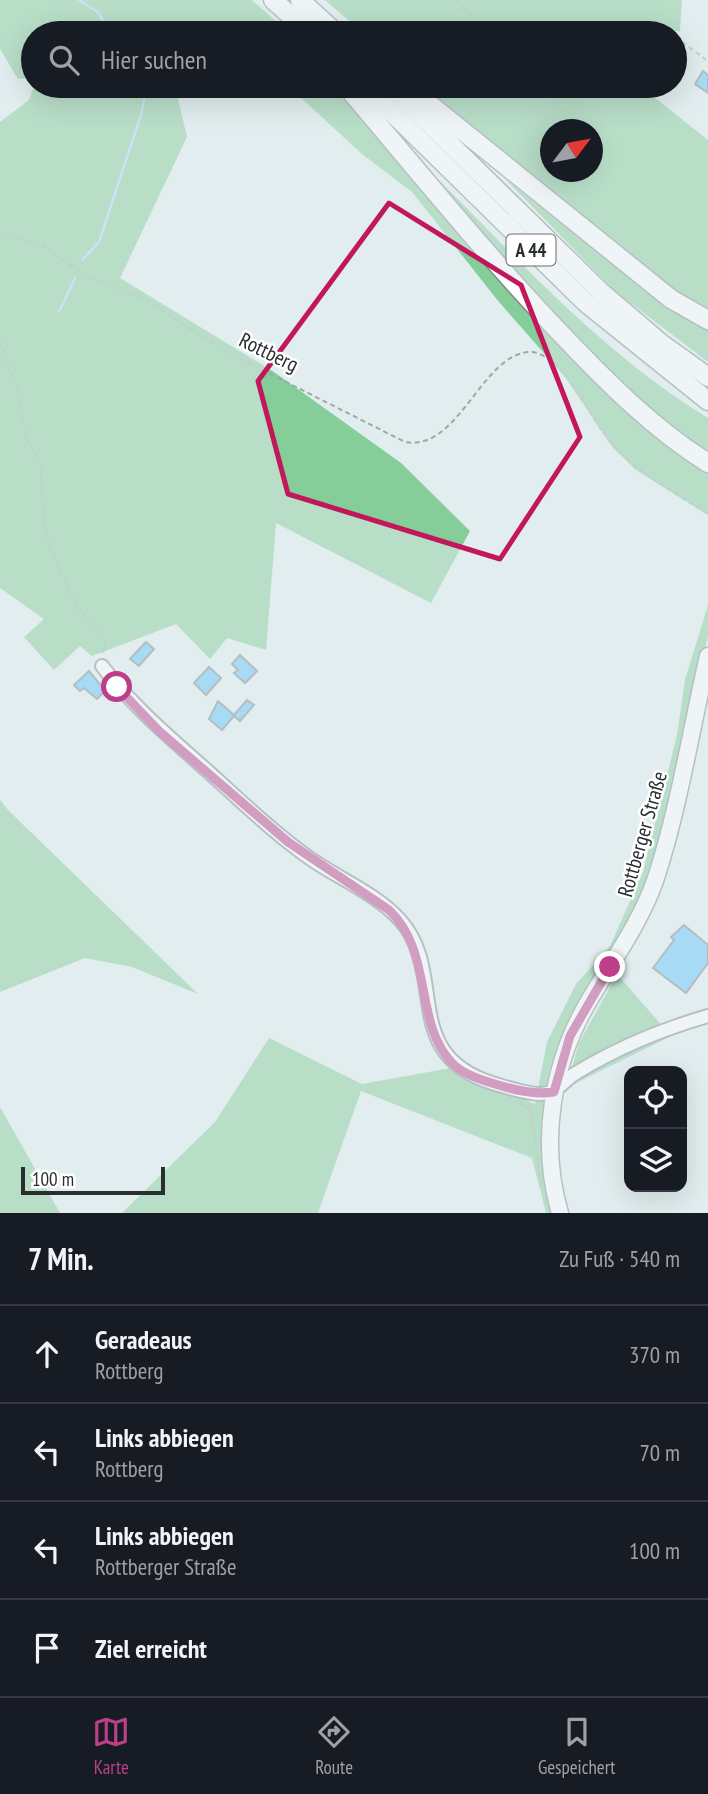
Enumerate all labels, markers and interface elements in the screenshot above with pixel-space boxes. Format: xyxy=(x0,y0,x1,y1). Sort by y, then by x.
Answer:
search box xyxy=(21,21,687,98)
icon: search xyxy=(45,41,83,79)
text: Hier suchen xyxy=(101,43,207,76)
north arrow xyxy=(540,119,603,182)
road number: A 44 xyxy=(506,234,556,266)
street label: Rottberg xyxy=(235,326,303,378)
route start xyxy=(101,671,132,702)
street label: Rottberger Straße xyxy=(611,768,673,900)
route end xyxy=(594,951,625,982)
map controls xyxy=(624,1066,687,1192)
button: locate xyxy=(624,1066,687,1129)
button: layers xyxy=(624,1129,687,1192)
scale bar xyxy=(21,1164,164,1196)
text: 100 m xyxy=(32,1167,74,1191)
text: 7 Min. xyxy=(28,1239,94,1278)
text: Zu Fuß · 540 m xyxy=(559,1244,680,1273)
text: Geradeaus xyxy=(95,1323,192,1356)
icon: ahead xyxy=(28,1335,66,1373)
text: 370 m xyxy=(629,1340,680,1369)
text: Rottberg xyxy=(95,1356,163,1385)
text: Links abbiegen xyxy=(95,1421,234,1454)
icon: left xyxy=(28,1433,66,1471)
text: 70 m xyxy=(639,1438,680,1467)
text: Rottberg xyxy=(95,1454,163,1483)
text: Links abbiegen xyxy=(95,1519,234,1552)
icon: left xyxy=(28,1531,66,1569)
text: 100 m xyxy=(629,1536,680,1565)
text: Rottberger Straße xyxy=(95,1552,237,1581)
icon: arrive xyxy=(28,1629,66,1667)
text: Ziel erreicht xyxy=(95,1632,207,1665)
tab: Karte xyxy=(92,1713,130,1779)
tab: Route xyxy=(315,1713,353,1779)
tab: Gespeichert xyxy=(538,1713,616,1779)

